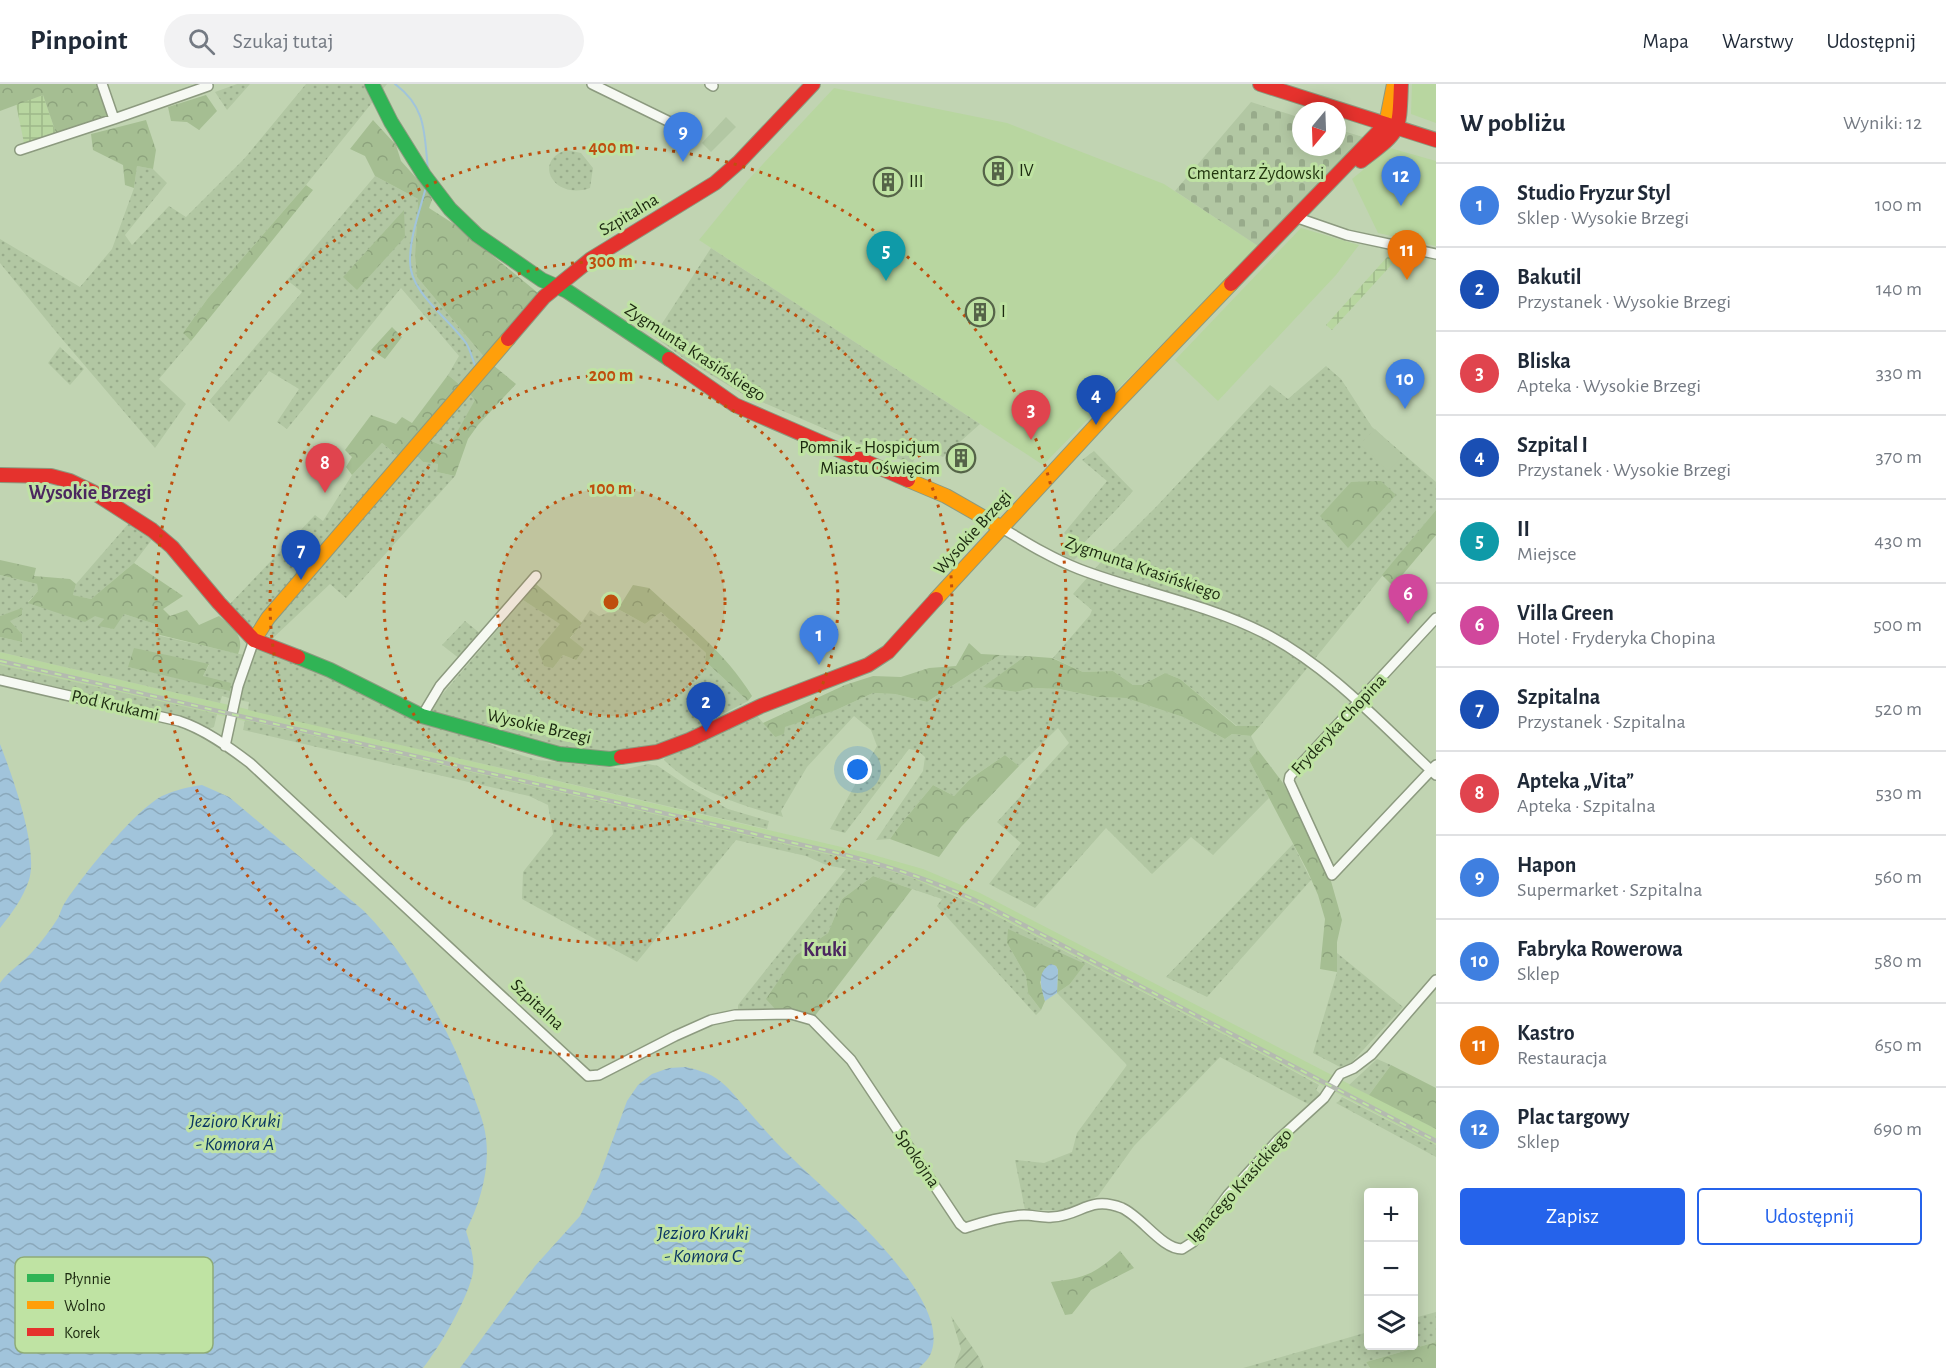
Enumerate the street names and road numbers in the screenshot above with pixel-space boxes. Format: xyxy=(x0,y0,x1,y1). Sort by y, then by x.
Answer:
street label: Szpitalna xyxy=(596,190,662,240)
street label: Zygmunta Krasińskiego xyxy=(621,301,769,405)
street label: Wysokie Brzegi xyxy=(931,487,1015,579)
street label: Zygmunta Krasińskiego xyxy=(1063,534,1224,604)
street label: Fryderyka Chopina xyxy=(1288,671,1390,779)
street label: Pod Krukami xyxy=(70,687,160,725)
street label: Wysokie Brzegi xyxy=(485,706,593,748)
street label: Szpitalna xyxy=(507,976,567,1034)
street label: Ignacego Krasickiego xyxy=(1184,1126,1296,1246)
street label: Spokojna xyxy=(891,1127,943,1191)

